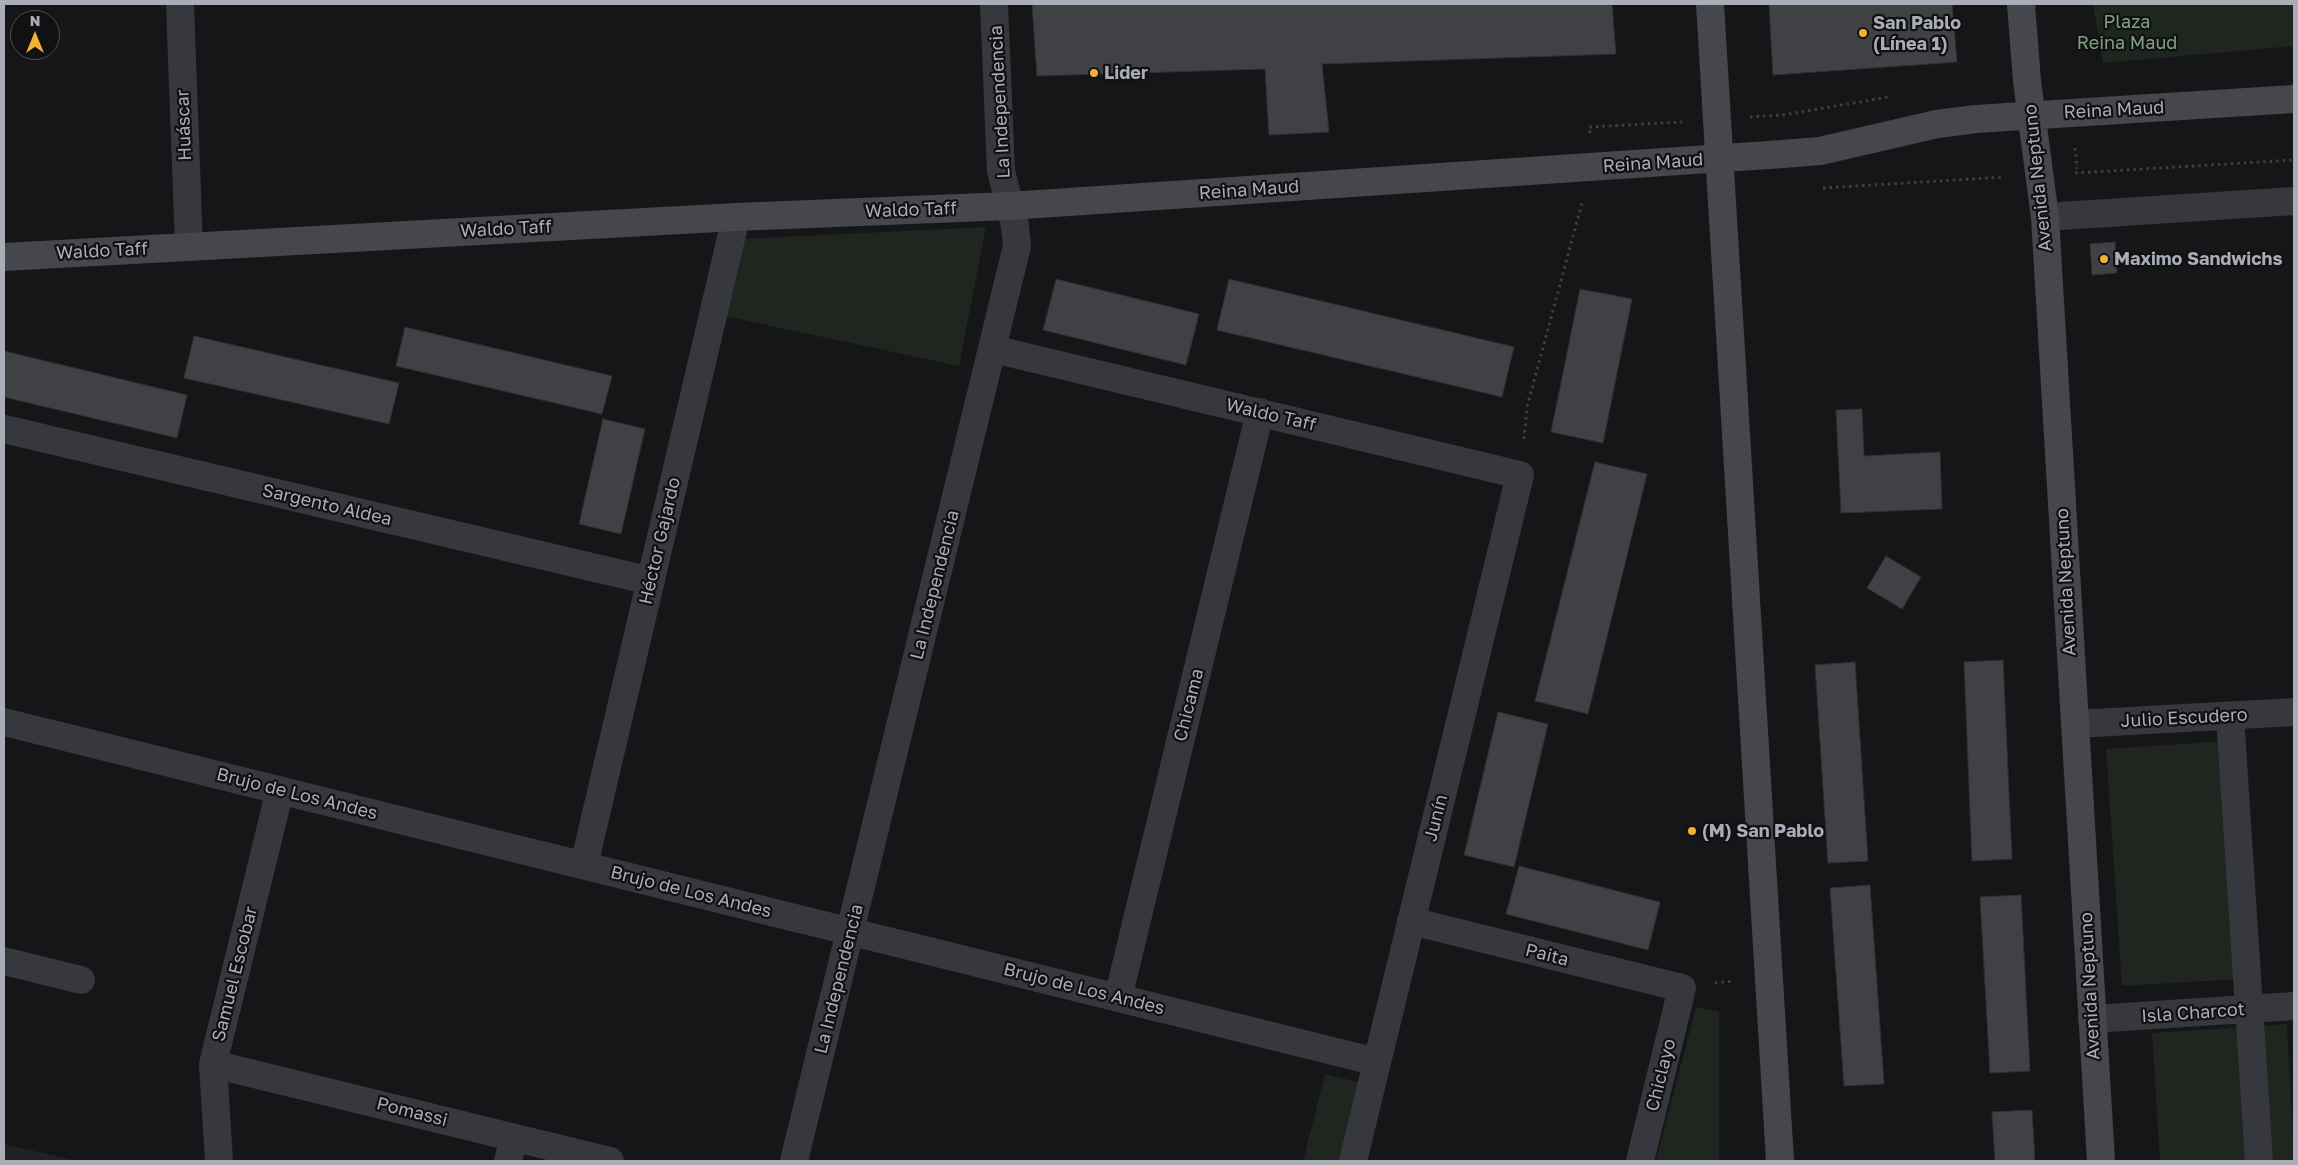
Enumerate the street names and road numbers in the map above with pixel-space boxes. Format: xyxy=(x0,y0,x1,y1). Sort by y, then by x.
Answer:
street label: La Independencia xyxy=(985,25,1015,179)
street label: Huáscar xyxy=(172,89,196,161)
street label: Reina Maud xyxy=(2063,97,2165,123)
street label: Avenida Neptuno xyxy=(2020,103,2056,253)
street label: Reina Maud xyxy=(1602,149,1704,177)
street label: Reina Maud xyxy=(1198,176,1300,204)
street label: Waldo Taff xyxy=(865,198,957,222)
street label: Waldo Taff xyxy=(460,216,552,242)
street label: Waldo Taff xyxy=(56,238,148,264)
street label: Waldo Taff xyxy=(1224,394,1318,436)
street label: Héctor Gajardo xyxy=(635,475,685,607)
street label: Sargento Aldea xyxy=(260,480,394,530)
street label: La Independencia xyxy=(906,508,964,662)
street label: Avenida Neptuno xyxy=(2051,508,2081,656)
street label: Chicama xyxy=(1170,666,1208,744)
street label: Julio Escudero xyxy=(2120,704,2248,732)
street label: Brujo de Los Andes xyxy=(214,764,380,824)
street label: Junín xyxy=(1420,792,1452,844)
street label: Brujo de Los Andes xyxy=(608,862,774,922)
street label: La Independencia xyxy=(810,902,868,1056)
street label: Samuel Escobar xyxy=(208,904,262,1044)
street label: Avenida Neptuno xyxy=(2075,912,2105,1060)
street label: Paita xyxy=(1523,939,1571,971)
street label: Brujo de Los Andes xyxy=(1001,959,1167,1019)
street label: Isla Charcot xyxy=(2140,999,2246,1027)
street label: Chiclayo xyxy=(1642,1036,1680,1114)
street label: Pomassi xyxy=(374,1093,450,1131)

